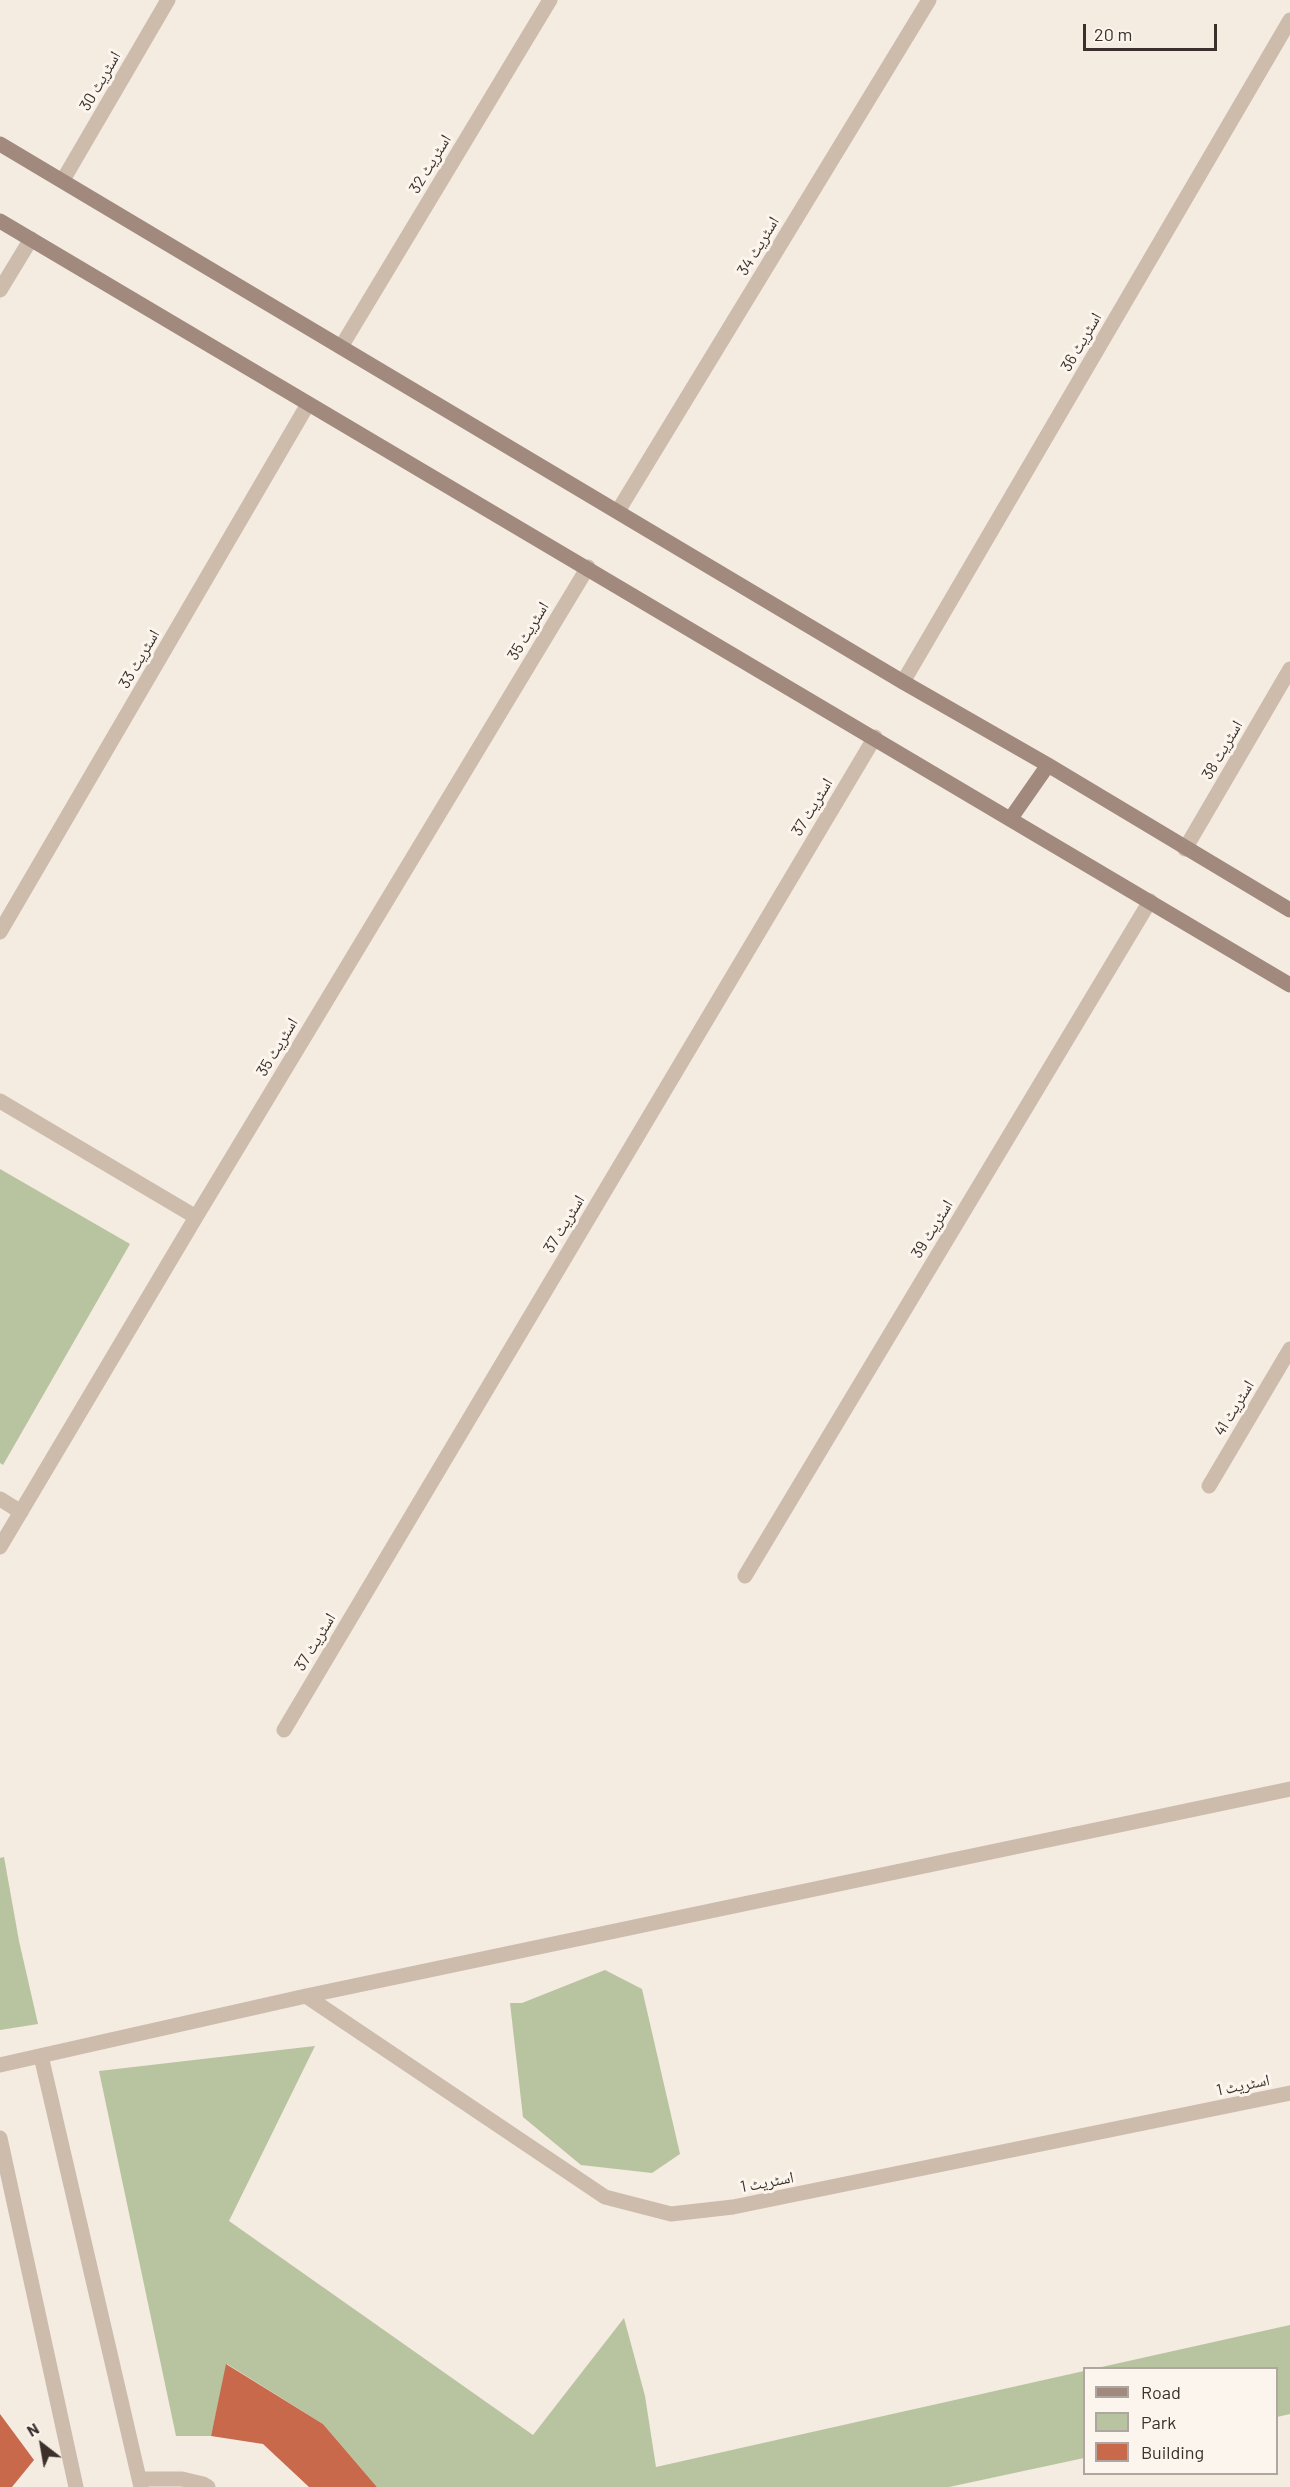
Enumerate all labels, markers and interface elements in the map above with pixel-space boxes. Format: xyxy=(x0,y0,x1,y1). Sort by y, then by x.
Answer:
scale bar xyxy=(1086,12,1220,50)
text: 20 m xyxy=(1094,23,1132,45)
street label: اسٹریٹ 30 xyxy=(75,48,125,114)
street label: اسٹریٹ 32 xyxy=(405,131,455,197)
street label: اسٹریٹ 34 xyxy=(733,213,783,279)
street label: اسٹریٹ 36 xyxy=(1056,309,1106,375)
street label: اسٹریٹ 35 xyxy=(503,598,553,664)
street label: اسٹریٹ 33 xyxy=(114,626,164,692)
street label: اسٹریٹ 38 xyxy=(1197,717,1247,783)
street label: اسٹریٹ 37 xyxy=(787,775,837,839)
street label: اسٹریٹ 35 xyxy=(252,1014,302,1080)
street label: اسٹریٹ 37 xyxy=(539,1192,589,1256)
street label: اسٹریٹ 39 xyxy=(907,1196,957,1262)
street label: اسٹریٹ 41 xyxy=(1210,1377,1258,1439)
street label: اسٹریٹ 37 xyxy=(290,1610,340,1674)
street label: اسٹریٹ 1 xyxy=(1215,2070,1271,2100)
street label: اسٹریٹ 1 xyxy=(739,2167,795,2197)
legend xyxy=(1083,2367,1278,2475)
text: Road xyxy=(1141,2381,1181,2403)
text: Park xyxy=(1141,2411,1176,2433)
north arrow xyxy=(12,2415,72,2475)
text: N xyxy=(23,2418,42,2440)
text: Building xyxy=(1141,2441,1204,2463)

